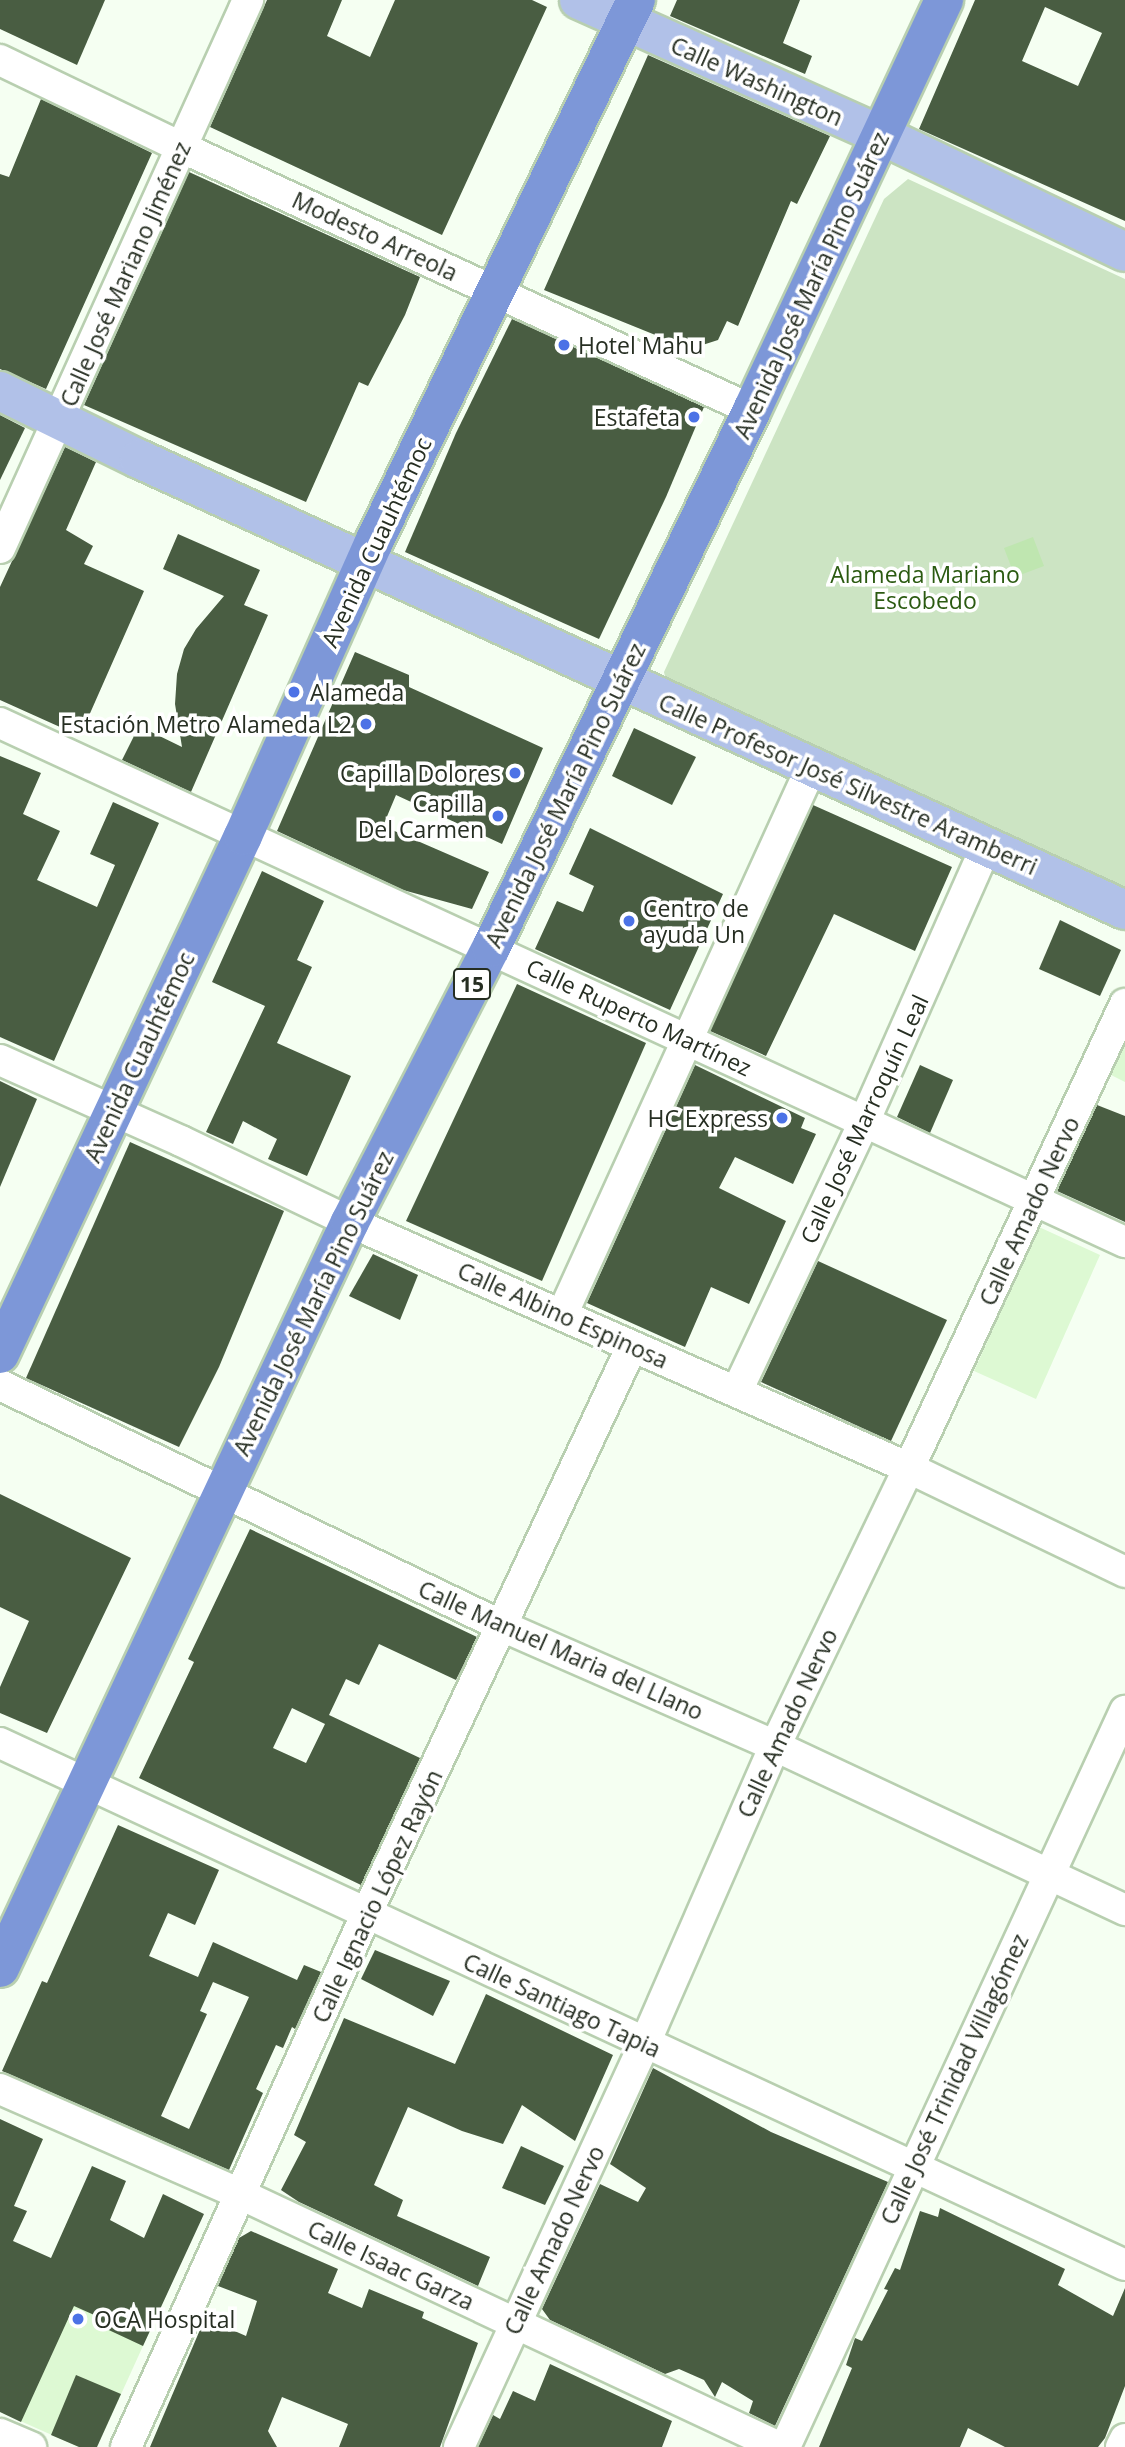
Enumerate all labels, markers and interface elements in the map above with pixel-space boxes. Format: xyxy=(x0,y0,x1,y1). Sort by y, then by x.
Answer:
street label: Calle Washington xyxy=(667,31,847,131)
street label: Avenida José María Pino Suárez xyxy=(728,127,894,443)
street label: Calle José Mariano Jiménez xyxy=(54,137,196,411)
street label: Modesto Arreola xyxy=(288,186,462,286)
place label: Hotel Mahu xyxy=(578,331,703,359)
marker: Hotel Mahu xyxy=(556,337,572,353)
place label: Estafeta xyxy=(594,403,680,431)
marker: Estafeta xyxy=(686,409,702,425)
street label: Avenida Cuauhtémoc xyxy=(315,433,437,651)
park label: Alameda Mariano Escobedo xyxy=(830,560,1020,614)
street label: Avenida José María Pino Suárez xyxy=(479,638,651,952)
place label: Alameda xyxy=(310,678,404,706)
marker: Alameda xyxy=(284,682,304,702)
street label: Calle Profesor José Silvestre Aramberri xyxy=(655,688,1041,880)
place label: Estación Metro Alameda L2 xyxy=(60,710,352,738)
marker: Estación Metro Alameda L2 xyxy=(358,716,374,732)
place label: Capilla Dolores xyxy=(340,759,501,787)
marker: Capilla Dolores xyxy=(507,765,523,781)
place label: Capilla Del Carmen xyxy=(358,789,484,843)
marker: Capilla Del Carmen xyxy=(490,808,506,824)
place label: Centro de ayuda Un xyxy=(643,894,749,948)
marker: Centro de ayuda Un xyxy=(621,913,637,929)
street label: Avenida Cuauhtémoc xyxy=(78,948,200,1166)
street label: Calle Ruperto Martínez xyxy=(522,953,756,1081)
road number: 15 xyxy=(453,967,491,1002)
street label: Calle José Marroquín Leal xyxy=(794,990,934,1248)
place label: HC Express xyxy=(647,1104,768,1132)
marker: HC Express xyxy=(774,1110,790,1126)
street label: Calle Amado Nervo xyxy=(973,1112,1085,1310)
street label: Avenida José María Pino Suárez xyxy=(227,1146,399,1460)
street label: Calle Albino Espinosa xyxy=(454,1256,672,1374)
street label: Calle Manuel Maria del Llano xyxy=(414,1575,708,1725)
street label: Calle Amado Nervo xyxy=(731,1624,843,1822)
street label: Calle Ignacio López Rayón xyxy=(306,1765,448,2027)
street label: Calle José Trinidad Villagómez xyxy=(874,1929,1034,2229)
street label: Calle Santiago Tapia xyxy=(459,1947,665,2063)
street label: Calle Amado Nervo xyxy=(498,2141,610,2339)
street label: Calle Isaac Garza xyxy=(304,2214,478,2316)
place label: OCA Hospital xyxy=(94,2305,235,2333)
marker: OCA Hospital xyxy=(68,2309,88,2329)

